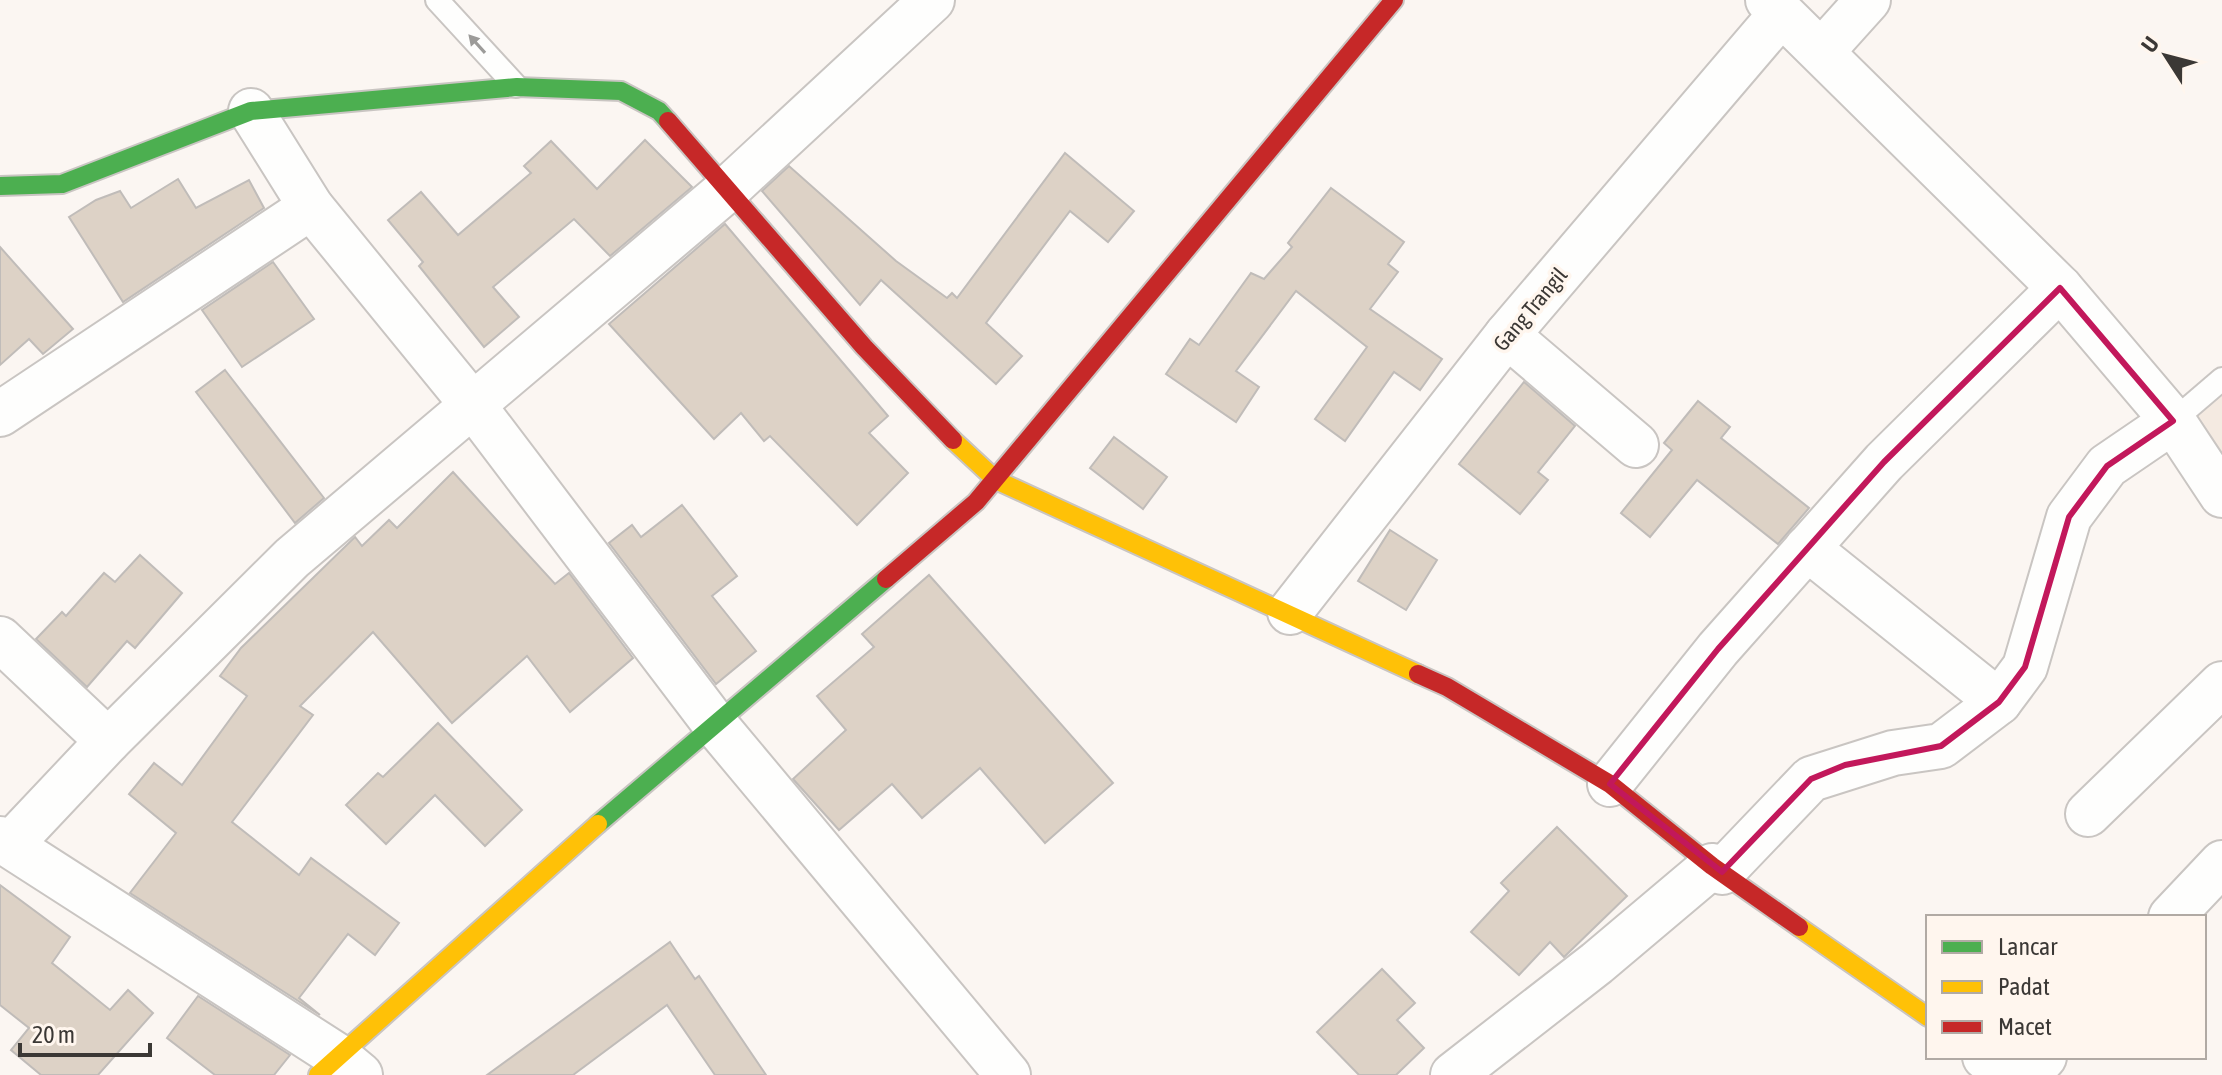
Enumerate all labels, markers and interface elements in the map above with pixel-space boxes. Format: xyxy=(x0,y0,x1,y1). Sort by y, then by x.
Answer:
north arrow xyxy=(2126,16,2206,96)
text: U xyxy=(2135,31,2164,57)
one-way arrow xyxy=(469,34,487,53)
street label: Gang Trangil xyxy=(1488,262,1572,356)
legend xyxy=(1926,915,2206,1059)
text: Lancar xyxy=(1998,933,2058,960)
text: Padat xyxy=(1998,973,2050,1000)
scale bar xyxy=(20,1007,150,1057)
text: Macet xyxy=(1998,1013,2052,1040)
text: 20 m xyxy=(32,1021,75,1048)

